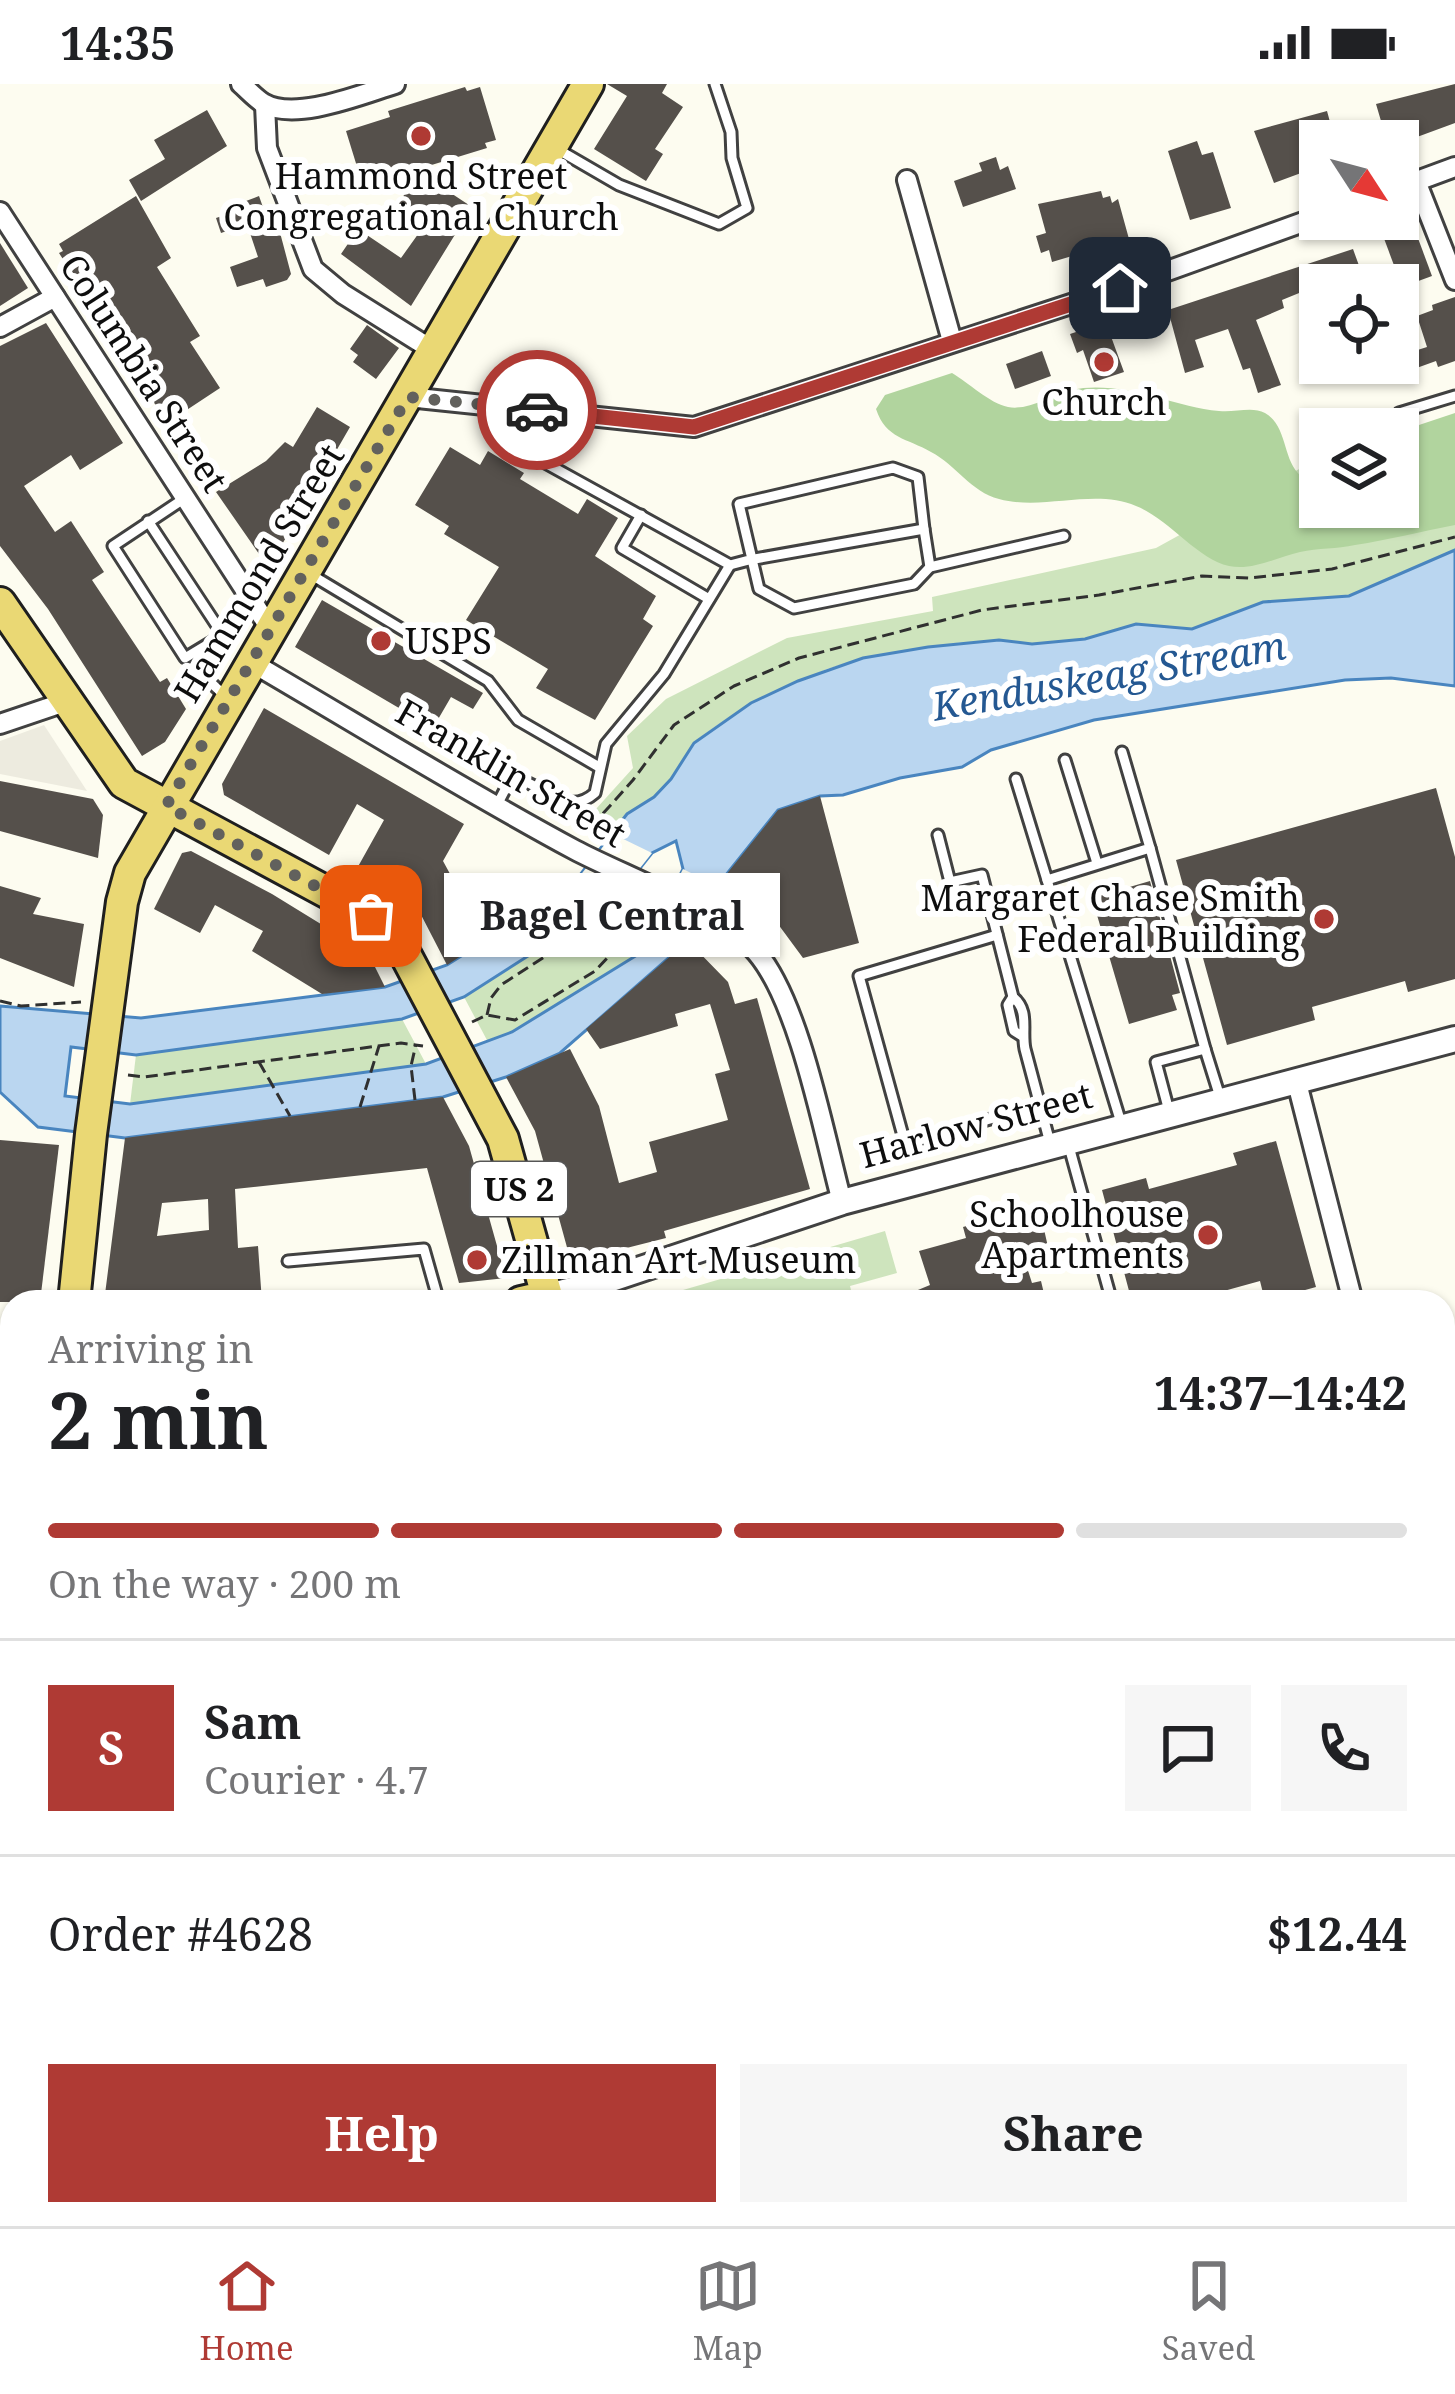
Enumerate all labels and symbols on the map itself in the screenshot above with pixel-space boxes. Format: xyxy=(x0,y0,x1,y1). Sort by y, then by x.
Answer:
north arrow xyxy=(1299,120,1419,240)
marker: Hammond Street Congregational Church xyxy=(408,123,434,149)
place label: Hammond Street Congregational Church xyxy=(223,151,619,241)
pin xyxy=(1069,237,1171,339)
street label: Columbia Street xyxy=(49,244,240,501)
marker: Church xyxy=(1091,349,1117,375)
courier xyxy=(477,350,597,470)
place label: Church xyxy=(1041,377,1167,426)
street label: Hammond Street xyxy=(162,435,355,711)
place label: USPS xyxy=(405,616,492,665)
water label: Kenduskeag Stream xyxy=(927,617,1290,732)
marker: USPS xyxy=(368,628,394,654)
street label: Franklin Street xyxy=(387,687,635,858)
pin xyxy=(320,865,422,967)
place label: Margaret Chase Smith Federal Building xyxy=(920,873,1300,963)
callout: Bagel Central xyxy=(443,874,779,958)
marker: Margaret Chase Smith Federal Building xyxy=(1311,906,1337,932)
street label: Harlow Street xyxy=(854,1070,1097,1179)
road number: US 2 xyxy=(471,1162,567,1216)
place label: Schoolhouse Apartments xyxy=(969,1189,1184,1279)
marker: Schoolhouse Apartments xyxy=(1195,1222,1221,1248)
place label: Zillman Art Museum xyxy=(501,1235,856,1284)
marker: Zillman Art Museum xyxy=(464,1247,490,1273)

